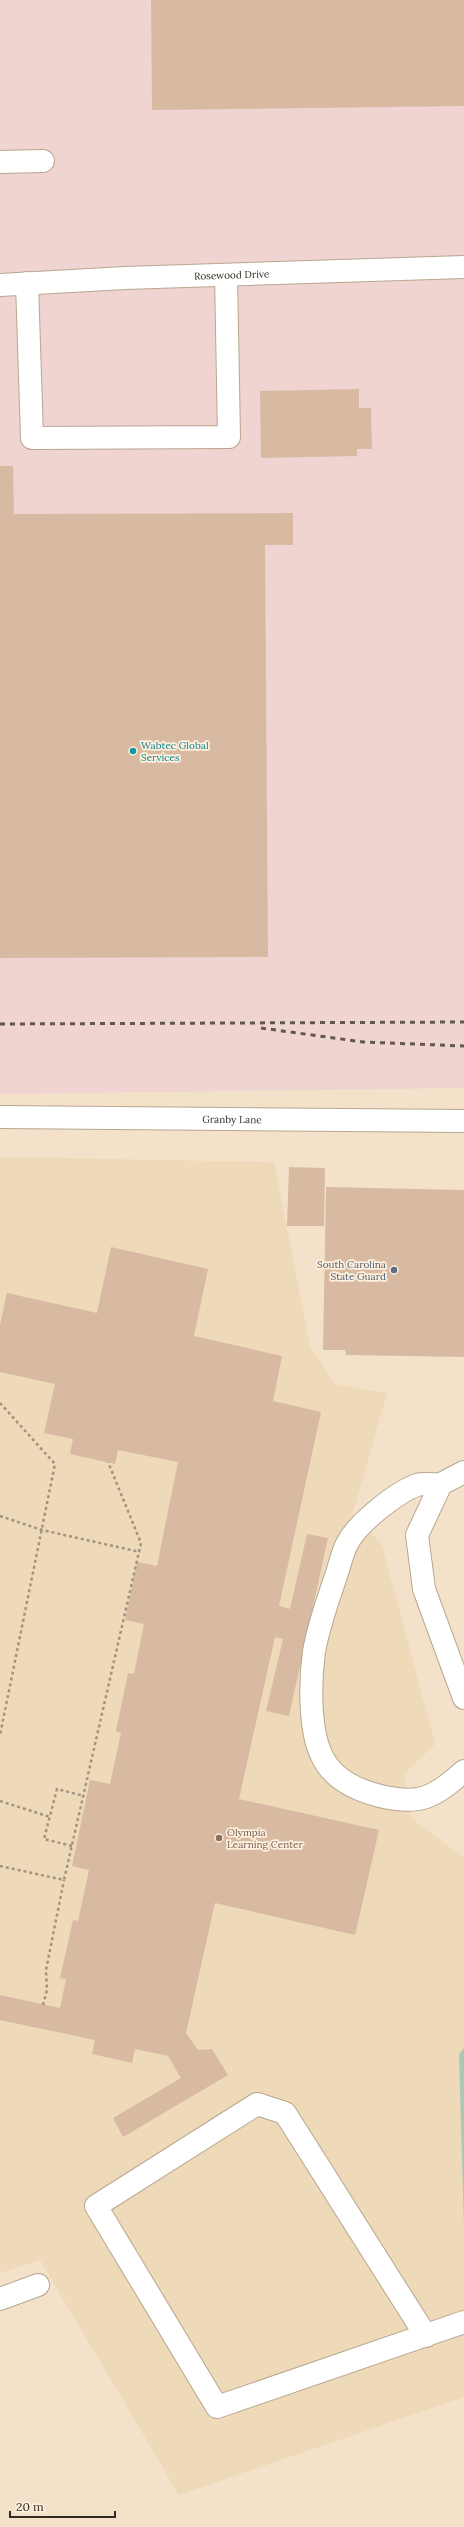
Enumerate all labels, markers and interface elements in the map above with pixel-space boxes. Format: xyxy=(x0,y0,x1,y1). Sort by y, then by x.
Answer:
street label: Rosewood Drive xyxy=(194,267,270,282)
place label: Wabtec Global Services xyxy=(141,739,209,764)
marker: Wabtec Global Services xyxy=(128,746,138,756)
street label: Granby Lane xyxy=(202,1112,262,1126)
place label: South Carolina State Guard xyxy=(317,1258,386,1283)
marker: South Carolina State Guard xyxy=(389,1265,399,1275)
place label: Olympia Learning Center xyxy=(227,1826,303,1851)
marker: Olympia Learning Center xyxy=(214,1833,224,1843)
scale bar xyxy=(10,2493,115,2519)
text: 20 m xyxy=(16,2499,44,2514)

